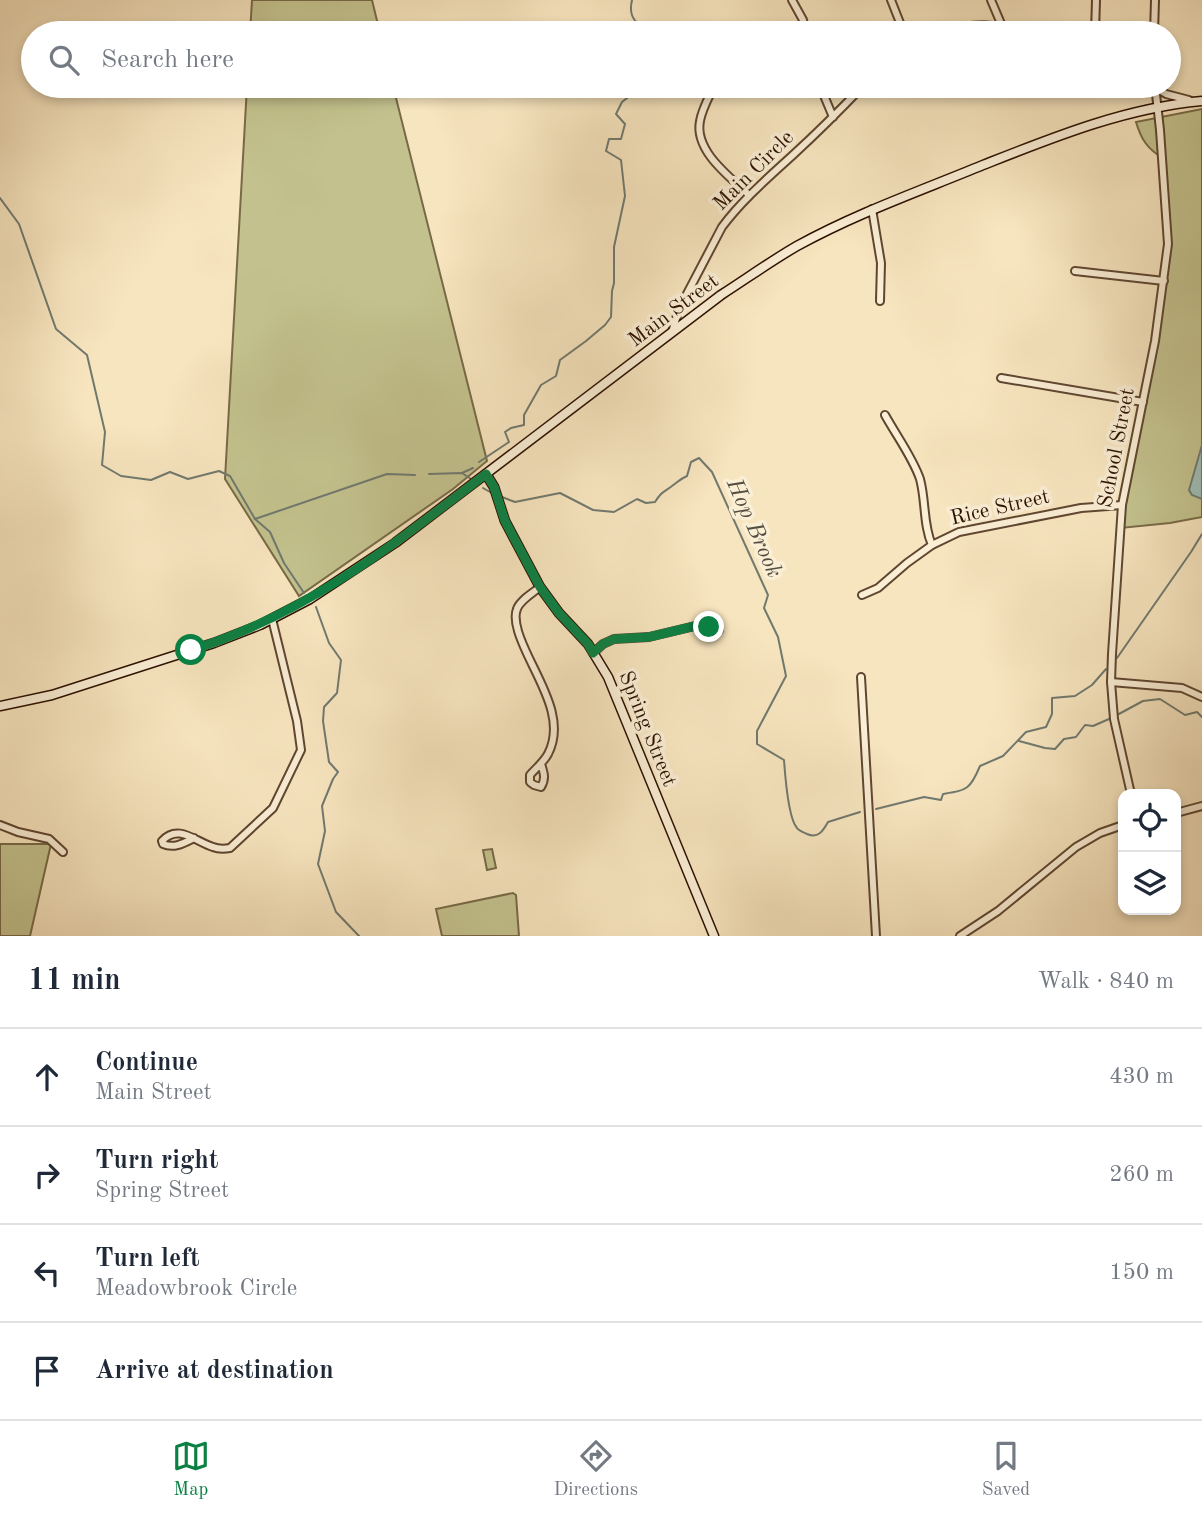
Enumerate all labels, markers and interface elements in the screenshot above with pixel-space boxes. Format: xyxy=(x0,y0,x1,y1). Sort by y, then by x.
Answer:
search box xyxy=(21,21,1181,98)
icon: search xyxy=(45,41,83,79)
text: Search here xyxy=(101,47,234,73)
street label: Main Circle xyxy=(710,127,798,215)
street label: Main Street xyxy=(625,271,723,351)
street label: School Street xyxy=(1095,386,1139,510)
water label: Hop Brook xyxy=(721,474,786,582)
street label: Rice Street xyxy=(948,486,1052,530)
route end xyxy=(693,611,724,642)
route start xyxy=(175,634,206,665)
street label: Spring Street xyxy=(614,668,680,790)
map controls xyxy=(1118,789,1181,915)
button: locate xyxy=(1118,789,1181,852)
button: layers xyxy=(1118,852,1181,915)
text: 11 min xyxy=(28,966,121,996)
text: Walk · 840 m xyxy=(1038,970,1174,993)
text: Continue xyxy=(95,1050,198,1076)
icon: ahead xyxy=(28,1058,66,1096)
text: 430 m xyxy=(1109,1065,1174,1088)
text: Main Street xyxy=(95,1081,212,1104)
text: Turn right xyxy=(95,1148,218,1174)
icon: right xyxy=(28,1156,66,1194)
text: 260 m xyxy=(1109,1163,1174,1186)
text: Spring Street xyxy=(95,1179,229,1202)
text: Turn left xyxy=(95,1246,200,1272)
icon: left xyxy=(28,1254,66,1292)
text: 150 m xyxy=(1109,1261,1174,1284)
text: Meadowbrook Circle xyxy=(95,1277,297,1300)
icon: arrive xyxy=(28,1352,66,1390)
text: Arrive at destination xyxy=(95,1358,334,1384)
tab: Map xyxy=(172,1437,210,1502)
tab: Directions xyxy=(554,1437,638,1502)
tab: Saved xyxy=(982,1437,1030,1502)

